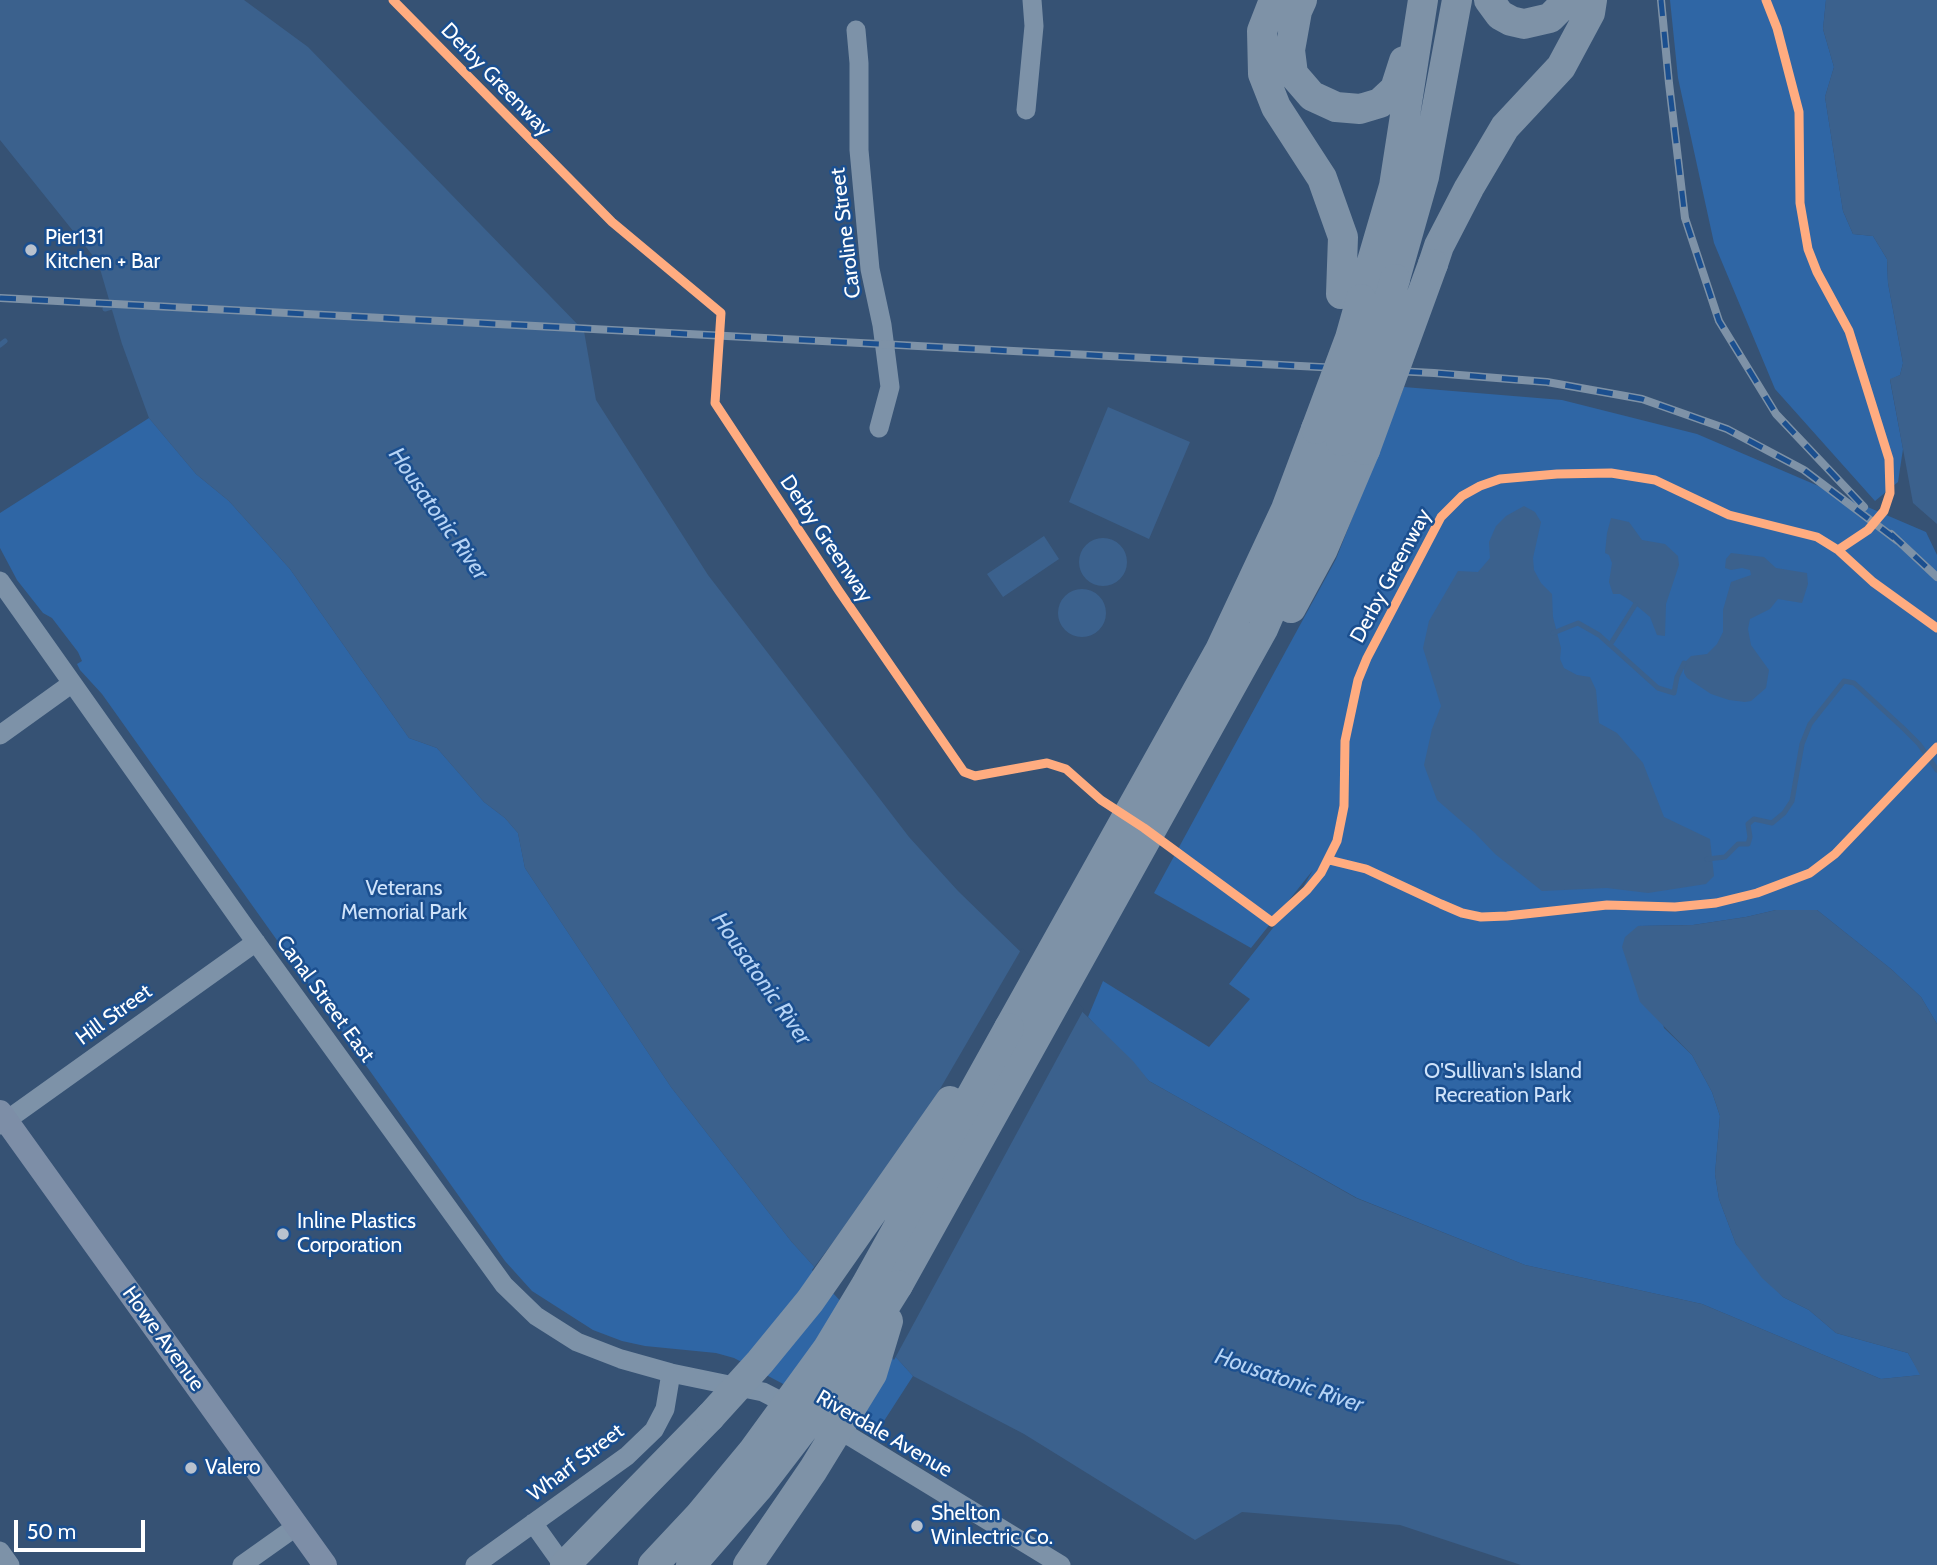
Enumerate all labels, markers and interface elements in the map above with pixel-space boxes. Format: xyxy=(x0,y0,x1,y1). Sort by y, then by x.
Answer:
street label: Derby Greenway xyxy=(435,18,557,142)
street label: Caroline Street xyxy=(825,166,867,300)
place label: Pier131 Kitchen + Bar xyxy=(45,225,160,275)
marker: Pier131 Kitchen + Bar xyxy=(23,242,39,258)
water label: Housatonic River xyxy=(382,443,494,585)
street label: Derby Greenway xyxy=(774,471,878,607)
street label: Derby Greenway xyxy=(1345,505,1437,647)
park label: Veterans Memorial Park xyxy=(341,876,467,926)
water label: Housatonic River xyxy=(705,908,817,1050)
street label: Canal Street East xyxy=(271,931,379,1067)
street label: Hill Street xyxy=(71,979,157,1051)
park label: O'Sullivan's Island Recreation Park xyxy=(1424,1059,1582,1109)
place label: Inline Plastics Corporation xyxy=(297,1209,416,1259)
marker: Inline Plastics Corporation xyxy=(275,1226,291,1242)
street label: Howe Avenue xyxy=(117,1282,209,1396)
water label: Housatonic River xyxy=(1211,1343,1367,1419)
street label: Riverdale Avenue xyxy=(812,1385,956,1483)
street label: Wharf Street xyxy=(523,1419,629,1507)
place label: Valero xyxy=(205,1455,261,1481)
marker: Valero xyxy=(183,1460,199,1476)
place label: Shelton Winlectric Co. xyxy=(931,1501,1053,1551)
scale bar xyxy=(18,1506,149,1550)
marker: Shelton Winlectric Co. xyxy=(909,1518,925,1534)
text: 50 m xyxy=(27,1519,76,1544)

